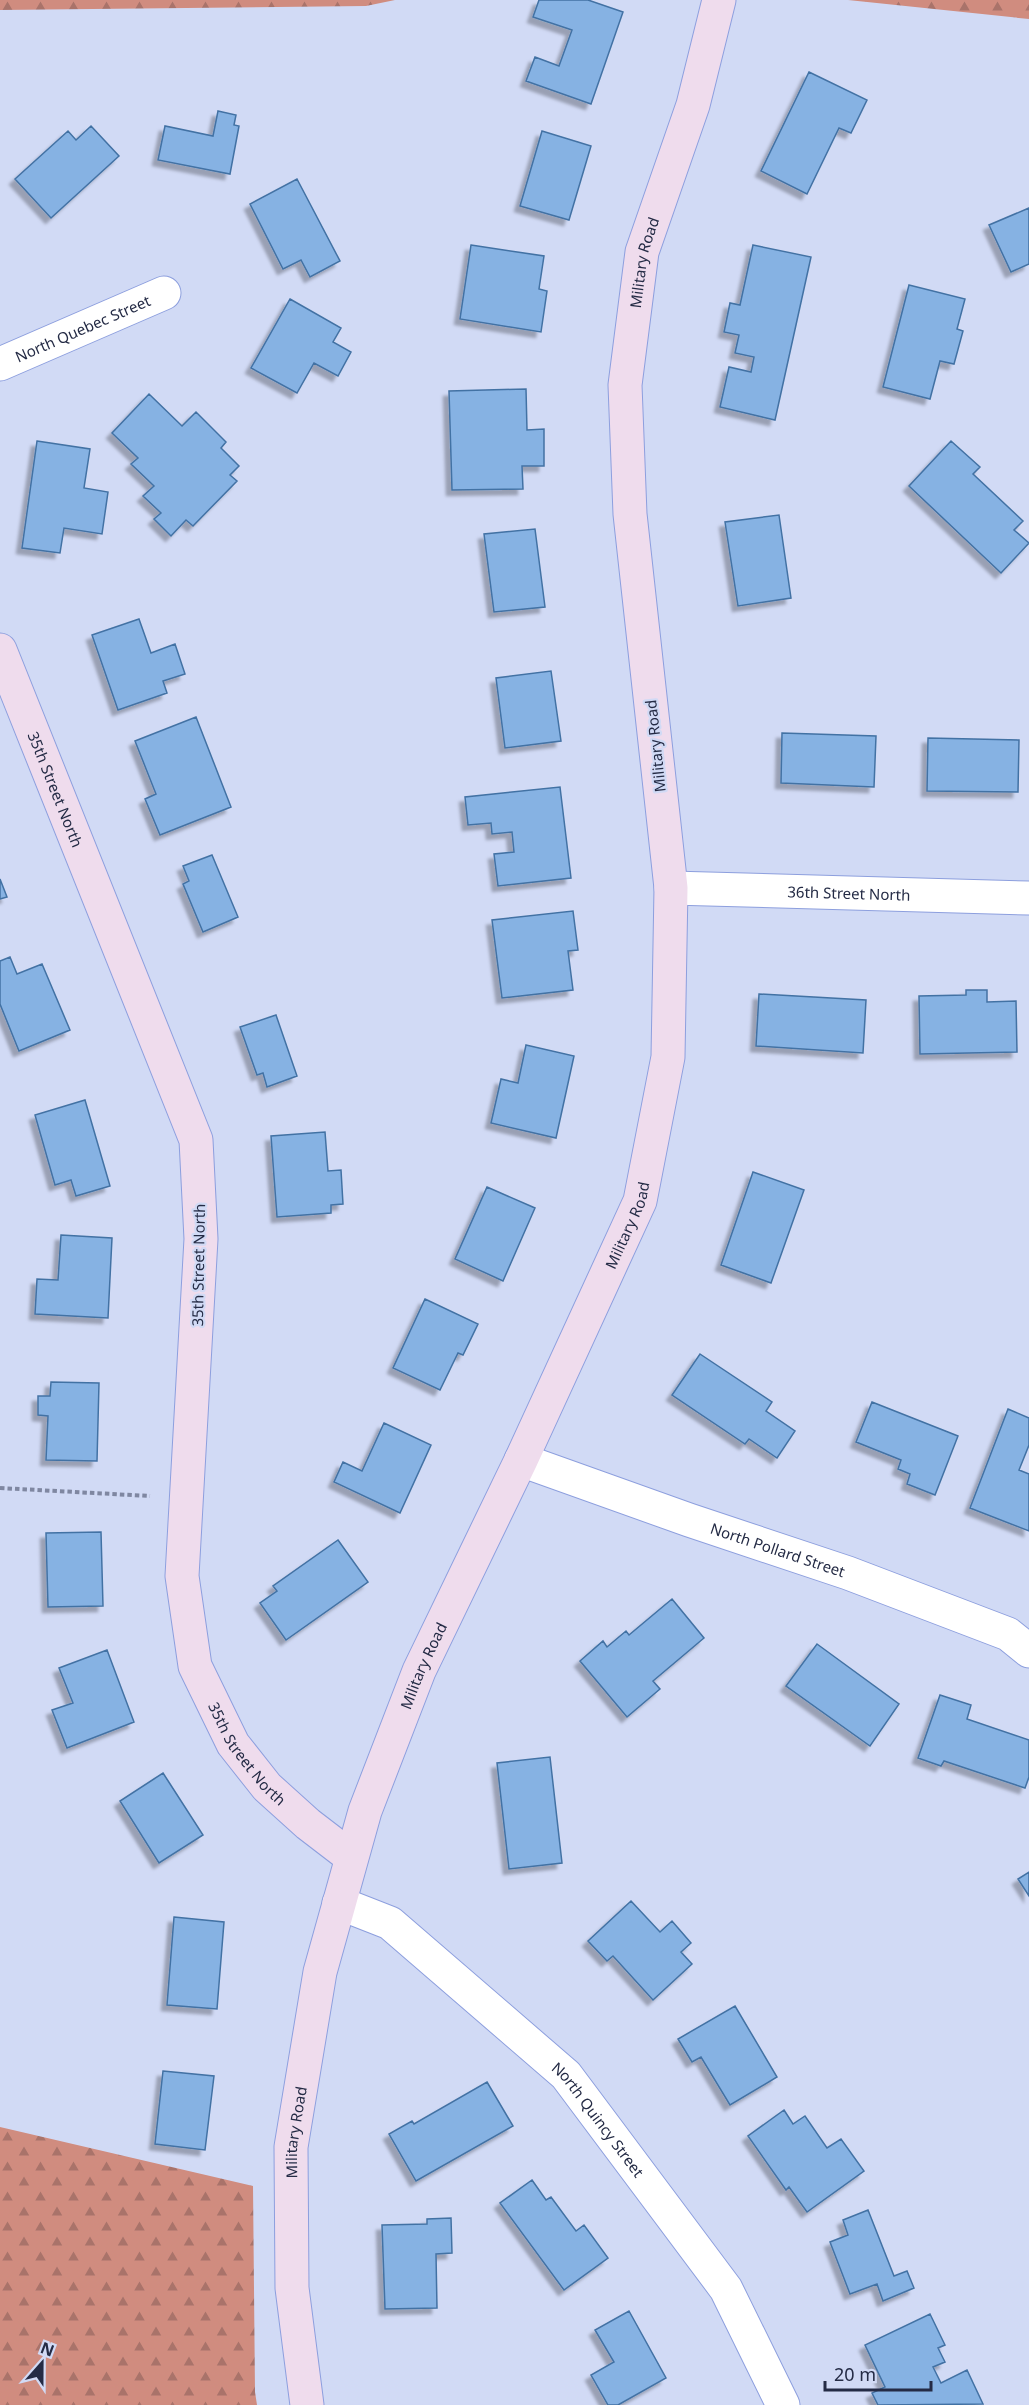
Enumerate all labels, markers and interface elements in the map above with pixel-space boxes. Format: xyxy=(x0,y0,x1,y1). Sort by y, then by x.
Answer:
street label: Military Road xyxy=(625,214,663,309)
street label: North Quebec Street xyxy=(12,290,154,366)
street label: Military Road xyxy=(640,699,670,793)
street label: 35th Street North xyxy=(24,728,88,850)
street label: 36th Street North xyxy=(787,881,911,905)
street label: Military Road xyxy=(600,1180,654,1272)
street label: 35th Street North xyxy=(187,1203,209,1327)
street label: North Pollard Street xyxy=(708,1518,848,1582)
street label: Military Road xyxy=(395,1619,451,1712)
street label: 35th Street North xyxy=(204,1699,290,1810)
street label: North Quincy Street xyxy=(548,2057,649,2181)
street label: Military Road xyxy=(281,2085,311,2178)
north arrow xyxy=(12,2333,72,2393)
text: N xyxy=(37,2336,57,2362)
scale bar xyxy=(825,2354,932,2392)
text: 20 m xyxy=(834,2362,876,2386)

